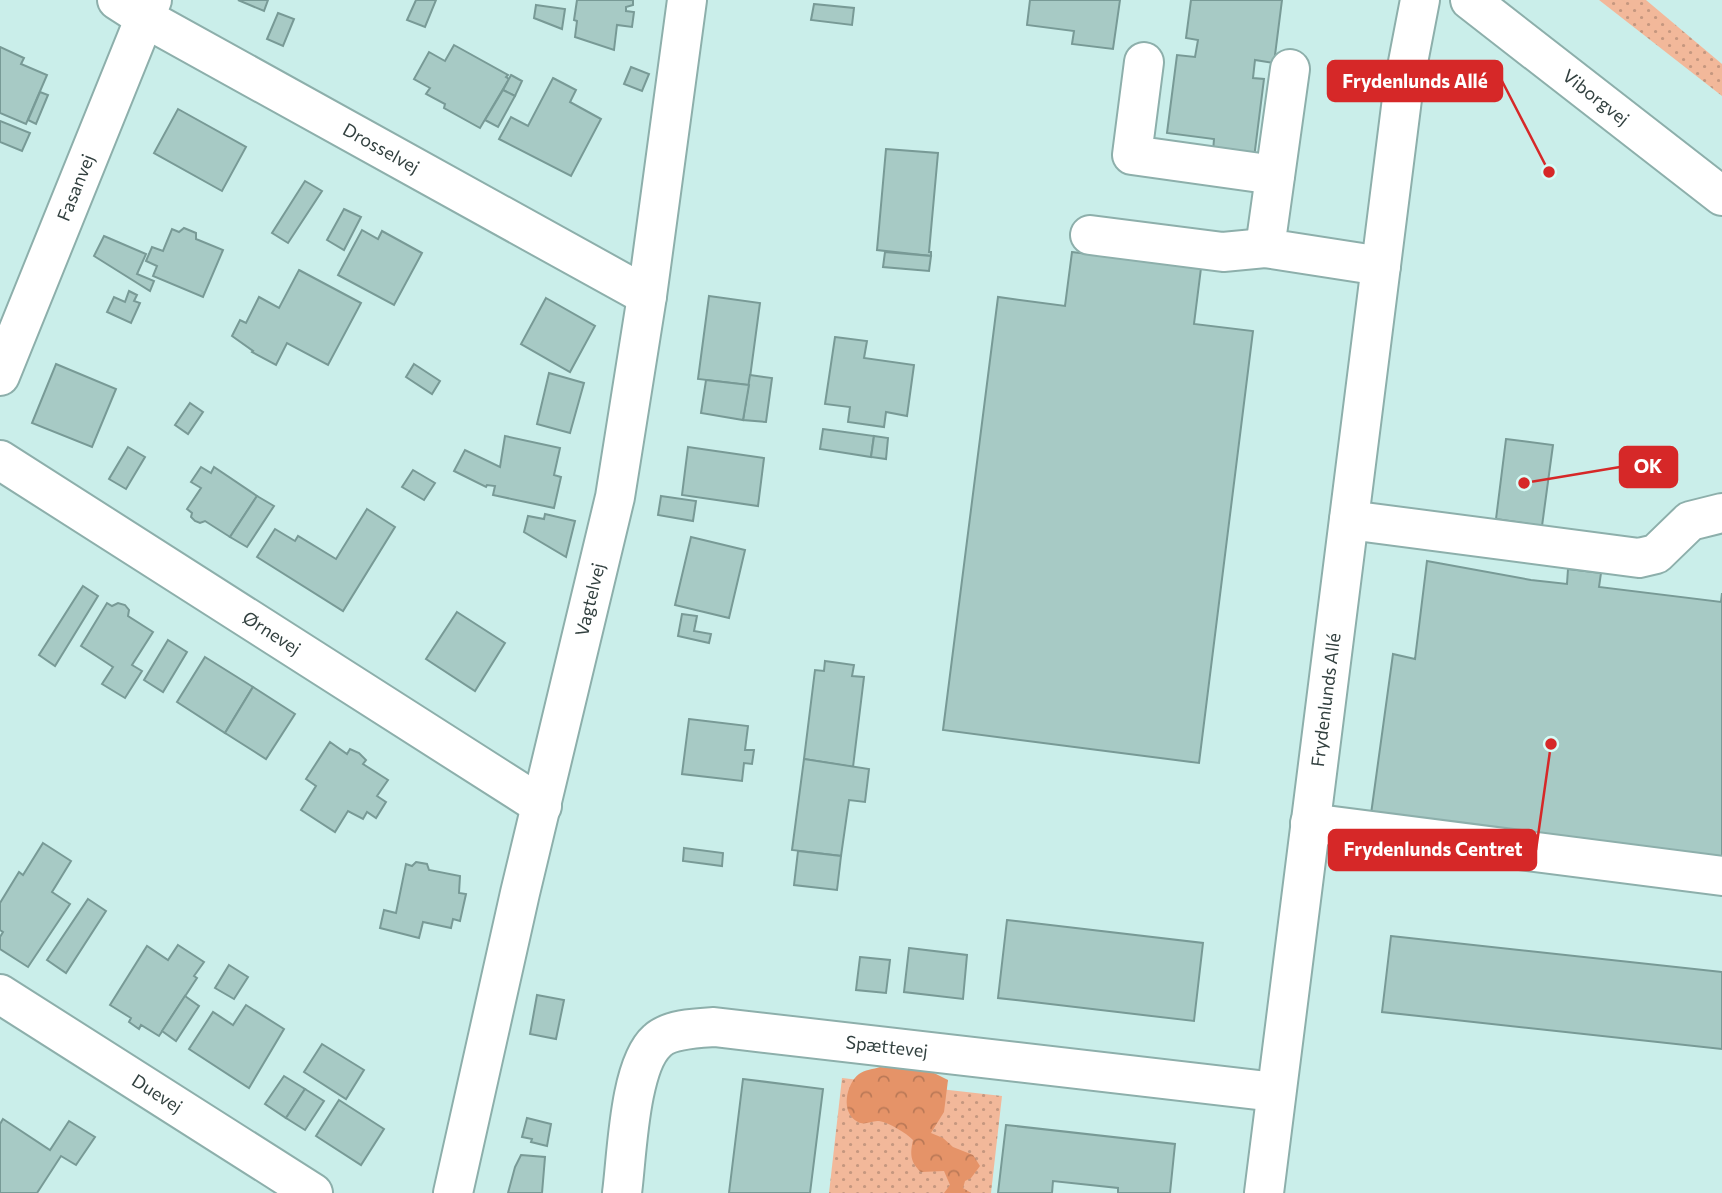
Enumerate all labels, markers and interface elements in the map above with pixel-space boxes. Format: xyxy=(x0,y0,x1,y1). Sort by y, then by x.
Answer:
callout: Frydenlunds Allé xyxy=(1328,61,1502,101)
street label: Viborgvej xyxy=(1558,64,1634,130)
text: Frydenlunds Allé xyxy=(1342,69,1488,92)
street label: Drosselvej xyxy=(339,118,424,178)
street label: Fasanvej xyxy=(52,151,99,224)
callout: OK xyxy=(1620,447,1677,487)
text: OK xyxy=(1634,454,1662,477)
street label: Vagtelvej xyxy=(570,560,609,638)
street label: Ørnevej xyxy=(239,606,305,659)
street label: Frydenlunds Allé xyxy=(1306,632,1345,768)
callout: Frydenlunds Centret xyxy=(1329,830,1536,870)
text: Frydenlunds Centret xyxy=(1343,837,1523,860)
street label: Spættevej xyxy=(845,1030,929,1062)
street label: Duevej xyxy=(128,1069,187,1117)

